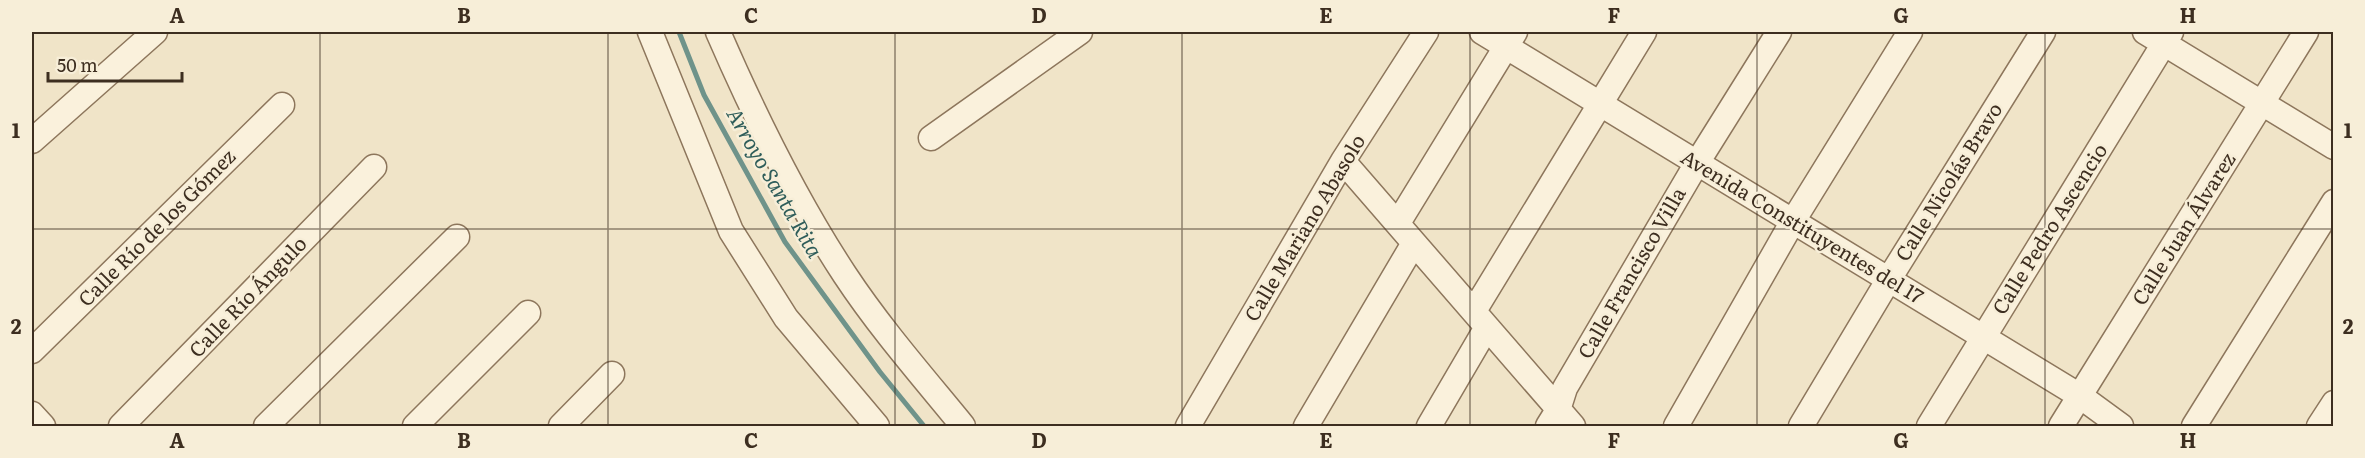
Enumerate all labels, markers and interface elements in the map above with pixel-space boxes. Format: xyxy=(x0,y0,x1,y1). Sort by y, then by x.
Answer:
text: A xyxy=(169,0,185,29)
text: B xyxy=(457,0,471,29)
text: C xyxy=(744,0,758,29)
text: D xyxy=(1031,0,1047,29)
text: E xyxy=(1319,0,1333,29)
text: F xyxy=(1608,0,1621,29)
text: G xyxy=(1893,0,1909,29)
text: H xyxy=(2180,0,2196,29)
scale bar xyxy=(48,45,182,83)
text: 50 m xyxy=(57,51,98,78)
street label: Calle Nicolás Bravo xyxy=(1886,96,2008,266)
water label: Arroyo Santa Rita xyxy=(720,101,832,263)
text: 1 xyxy=(12,114,20,144)
text: 1 xyxy=(2344,114,2352,144)
street label: Calle Mariano Abasolo xyxy=(1235,128,1371,326)
street label: Calle Pedro Ascencio xyxy=(1983,136,2113,319)
street label: Calle Río de los Gómez xyxy=(70,141,241,312)
street label: Avenida Constituyentes del 17 xyxy=(1676,141,1930,310)
street label: Calle Juan Álvarez xyxy=(2123,145,2242,310)
street label: Calle Francisco Villa xyxy=(1569,180,1692,363)
street label: Calle Río Ángulo xyxy=(181,228,312,363)
text: 2 xyxy=(11,310,22,340)
text: 2 xyxy=(2343,310,2354,340)
text: A xyxy=(169,424,185,454)
text: B xyxy=(457,424,471,454)
text: C xyxy=(744,424,758,454)
text: D xyxy=(1031,424,1047,454)
text: E xyxy=(1319,424,1333,454)
text: F xyxy=(1608,424,1621,454)
text: G xyxy=(1893,424,1909,454)
text: H xyxy=(2180,424,2196,454)

